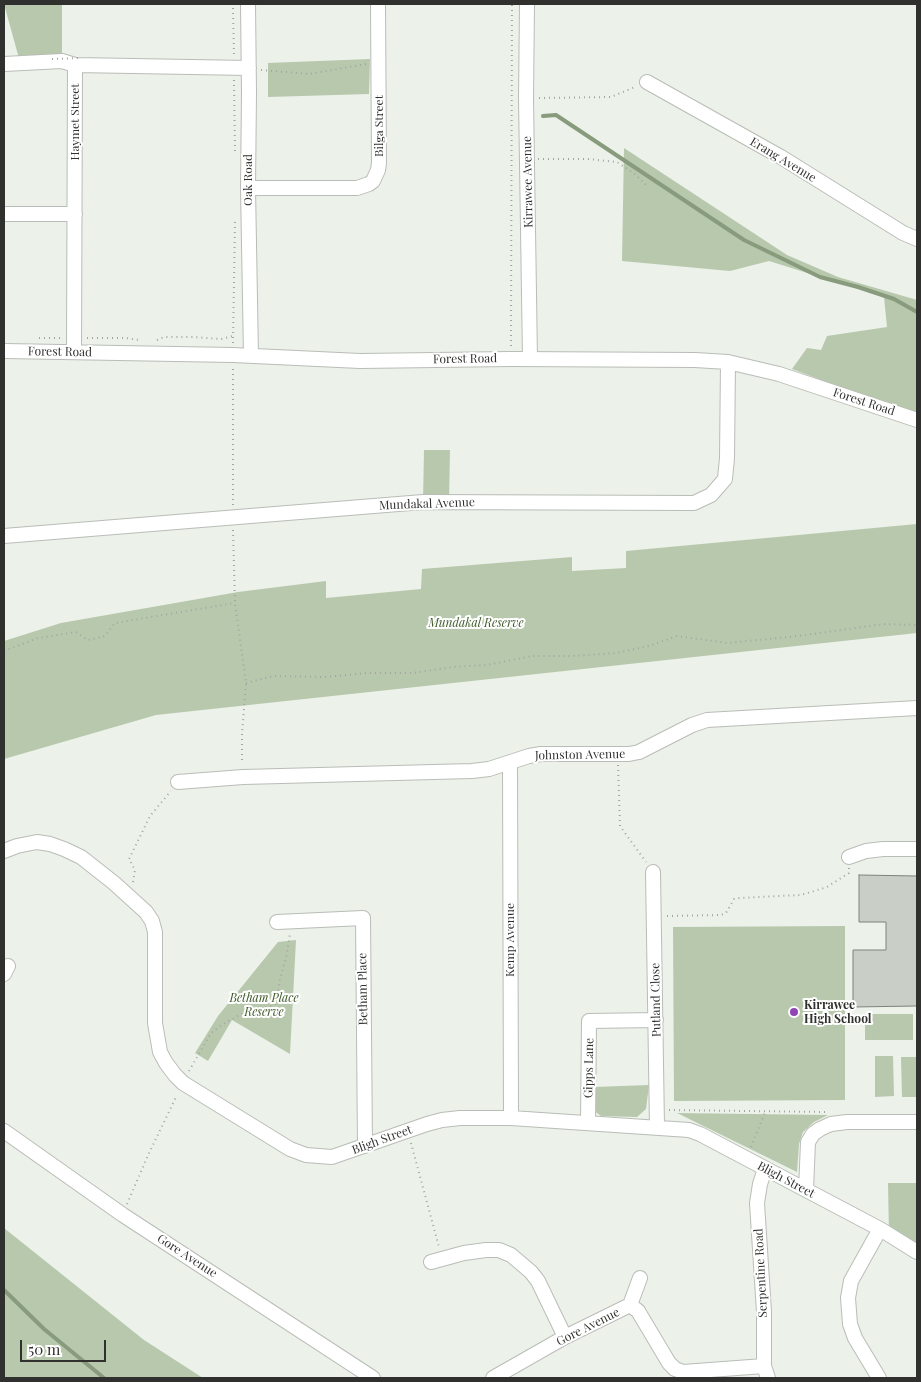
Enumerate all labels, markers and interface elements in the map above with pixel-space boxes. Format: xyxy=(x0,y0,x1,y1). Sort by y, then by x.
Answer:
street label: Haymet Street xyxy=(68,83,82,161)
street label: Bilga Street xyxy=(372,95,386,157)
street label: Erang Avenue xyxy=(747,135,819,185)
street label: Kirrawee Avenue xyxy=(520,136,536,228)
street label: Oak Road xyxy=(241,154,255,206)
street label: Forest Road xyxy=(28,344,92,360)
street label: Forest Road xyxy=(433,351,497,367)
street label: Forest Road xyxy=(831,385,897,419)
street label: Mundakal Avenue xyxy=(379,495,475,513)
park label: Mundakal Reserve xyxy=(428,616,524,630)
street label: Johnston Avenue xyxy=(535,747,625,763)
street label: Kemp Avenue xyxy=(503,903,517,977)
street label: Betham Place xyxy=(355,953,371,1025)
street label: Putland Close xyxy=(648,963,664,1037)
park label: Betham Place Reserve xyxy=(229,991,299,1019)
place label: Kirrawee High School xyxy=(804,998,872,1026)
marker: Kirrawee High School xyxy=(788,1006,800,1018)
street label: Gipps Lane xyxy=(581,1038,597,1098)
street label: Bligh Street xyxy=(350,1122,414,1158)
street label: Bligh Street xyxy=(755,1159,817,1201)
street label: Serpentine Road xyxy=(751,1228,771,1318)
street label: Gore Avenue xyxy=(154,1231,220,1281)
street label: Gore Avenue xyxy=(554,1305,622,1349)
scale bar xyxy=(22,1330,109,1362)
text: 50 m xyxy=(28,1339,60,1359)

